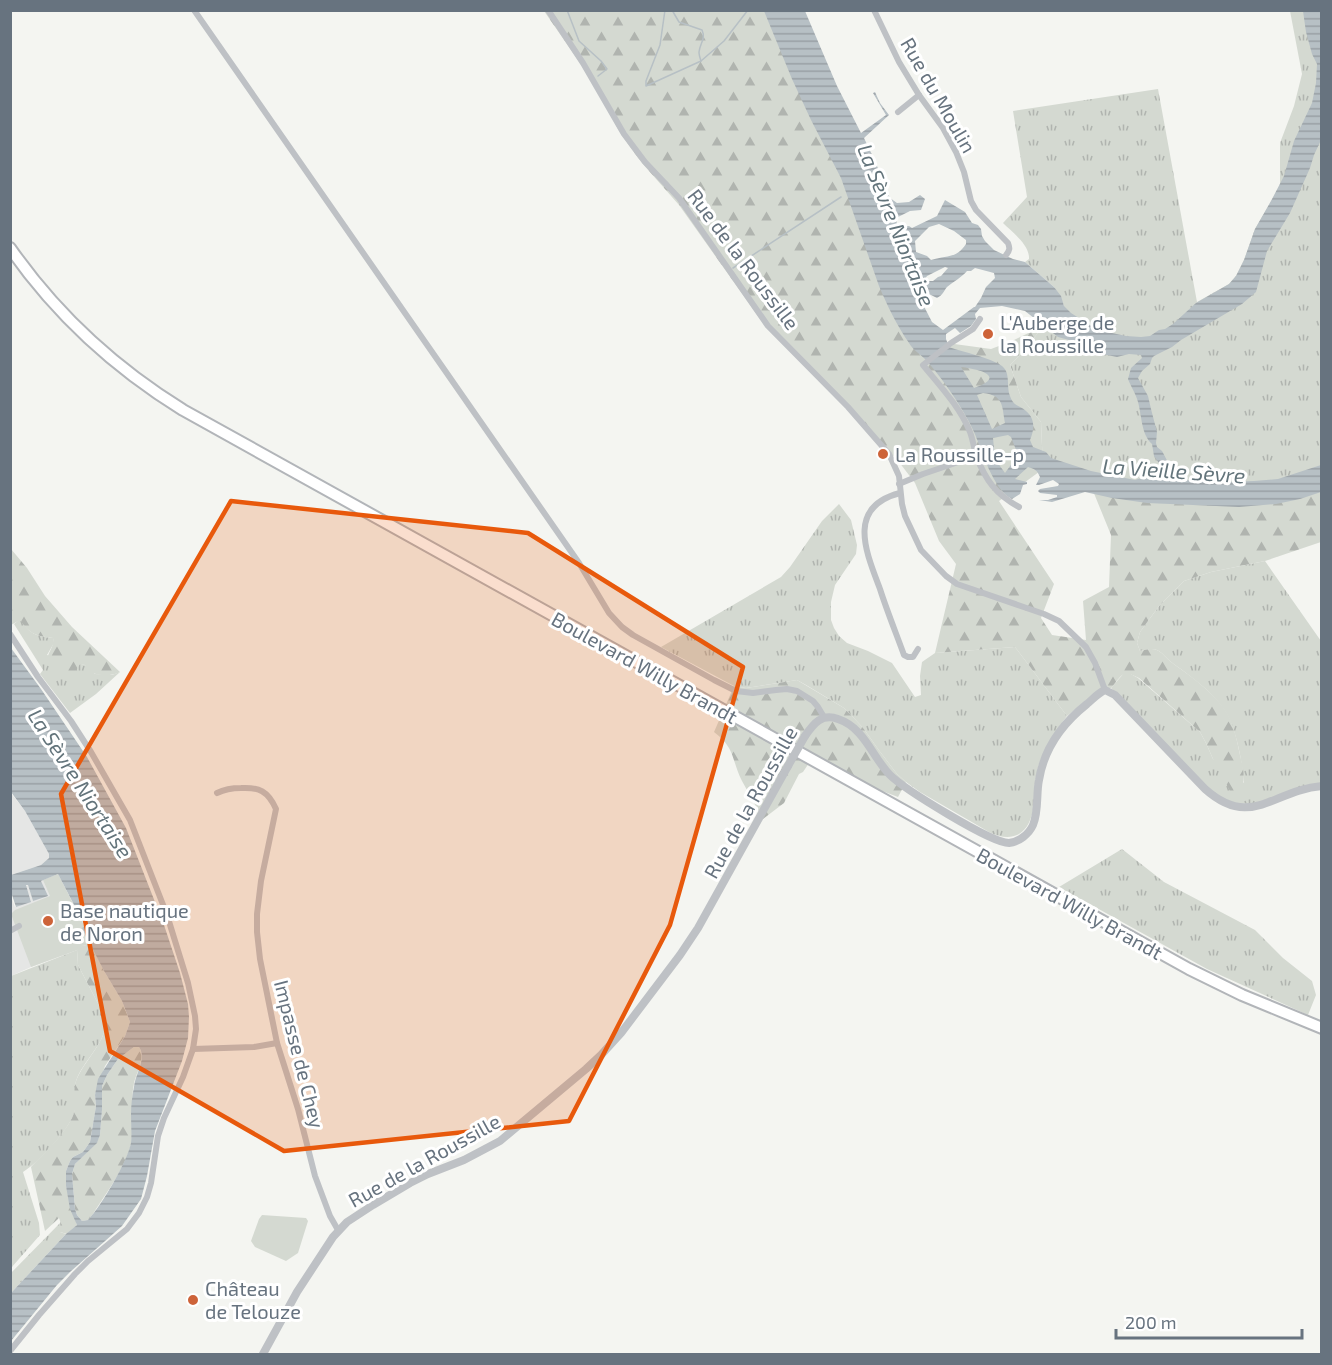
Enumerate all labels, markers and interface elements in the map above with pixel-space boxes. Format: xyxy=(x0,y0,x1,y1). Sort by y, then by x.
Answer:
street label: Rue du Moulin xyxy=(896,33,982,157)
water label: La Sèvre Niortaise xyxy=(853,140,941,310)
street label: Rue de la Roussille xyxy=(683,184,805,334)
place label: L'Auberge de la Roussille xyxy=(1000,310,1114,357)
marker: L'Auberge de la Roussille xyxy=(981,327,995,341)
place label: La Roussille-p xyxy=(895,442,1024,466)
marker: La Roussille-p xyxy=(876,447,890,461)
water label: La Vieille Sèvre xyxy=(1102,453,1246,487)
street label: Boulevard Willy Brandt xyxy=(548,606,742,728)
water label: La Sèvre Niortaise xyxy=(23,704,139,862)
street label: Rue de la Roussille xyxy=(698,722,802,882)
street label: Boulevard Willy Brandt xyxy=(973,842,1167,964)
place label: Base nautique de Noron xyxy=(60,898,189,945)
marker: Base nautique de Noron xyxy=(41,914,55,928)
street label: Impasse de Chey xyxy=(270,977,330,1131)
street label: Rue de la Roussille xyxy=(344,1108,504,1212)
place label: Château de Telouze xyxy=(205,1276,301,1323)
marker: Château de Telouze xyxy=(186,1293,200,1307)
scale bar xyxy=(1116,1302,1302,1340)
text: 200 m xyxy=(1125,1311,1177,1333)

